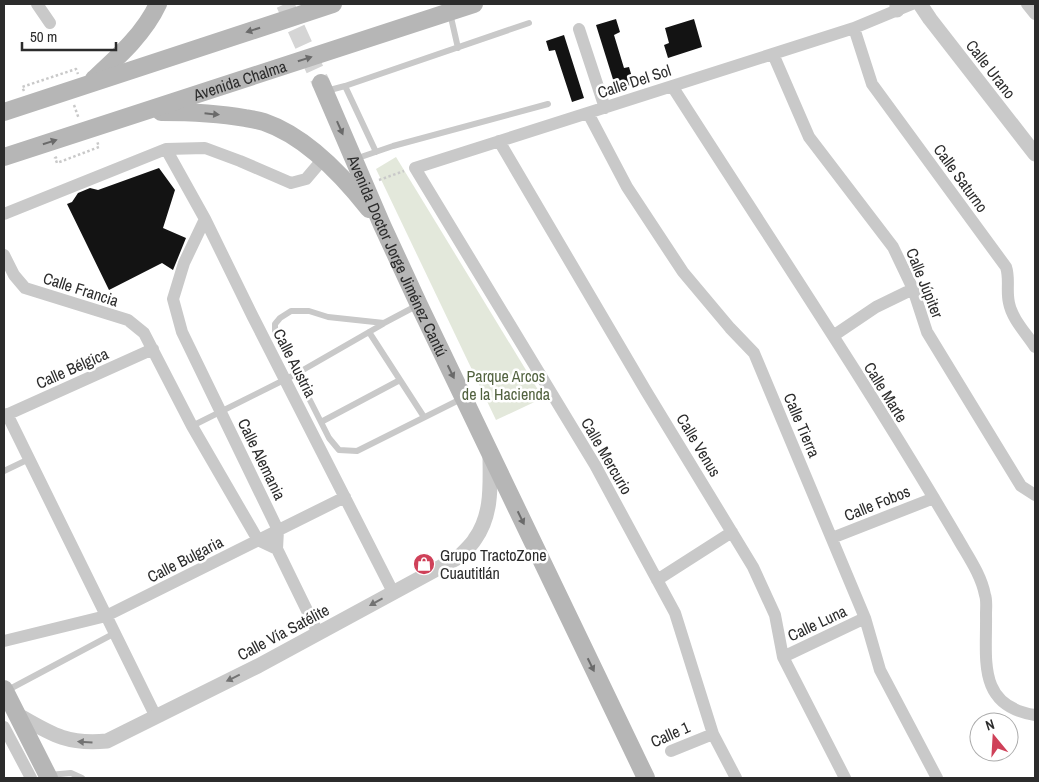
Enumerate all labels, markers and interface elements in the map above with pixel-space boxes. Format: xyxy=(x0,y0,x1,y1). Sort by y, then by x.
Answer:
scale bar xyxy=(22,20,116,52)
text: 50 m xyxy=(30,26,57,47)
one-way arrow xyxy=(246,27,261,34)
street label: Calle Urano xyxy=(961,35,1021,103)
street label: Avenida Chalma xyxy=(189,55,290,106)
one-way arrow xyxy=(297,55,312,63)
street label: Calle Del Sol xyxy=(595,59,674,103)
one-way arrow xyxy=(204,110,220,118)
one-way arrow xyxy=(337,121,345,135)
one-way arrow xyxy=(43,138,58,146)
street label: Calle Saturno xyxy=(929,139,993,217)
street label: Avenida Doctor Jorge Jiménez Cantú xyxy=(342,151,453,360)
street label: Calle Júpiter xyxy=(901,245,949,322)
street label: Calle Francia xyxy=(40,266,122,312)
street label: Calle Austria xyxy=(268,325,322,402)
street label: Calle Bélgica xyxy=(32,342,112,394)
street label: Calle Marte xyxy=(859,358,913,426)
one-way arrow xyxy=(447,365,455,379)
park label: Parque Arcos de la Hacienda xyxy=(462,365,551,405)
street label: Calle Tierra xyxy=(779,389,826,461)
street label: Calle Venus xyxy=(672,409,726,481)
street label: Calle Mercurio xyxy=(576,414,638,498)
street label: Calle Alemania xyxy=(233,415,292,504)
street label: Calle Fobos xyxy=(841,480,913,526)
one-way arrow xyxy=(517,511,525,525)
street label: Calle Bulgaria xyxy=(143,530,227,588)
place label: Grupo TractoZone Cuautitlán xyxy=(440,544,547,584)
shop icon: Grupo TractoZone Cuautitlán xyxy=(412,552,436,576)
one-way arrow xyxy=(369,597,382,606)
street label: Calle Vía Satélite xyxy=(233,599,333,665)
street label: Calle Luna xyxy=(784,599,851,646)
one-way arrow xyxy=(588,658,596,672)
one-way arrow xyxy=(225,674,240,683)
north arrow xyxy=(969,712,1019,762)
street label: Calle 1 xyxy=(647,715,694,752)
text: N xyxy=(983,715,997,734)
one-way arrow xyxy=(77,737,93,745)

